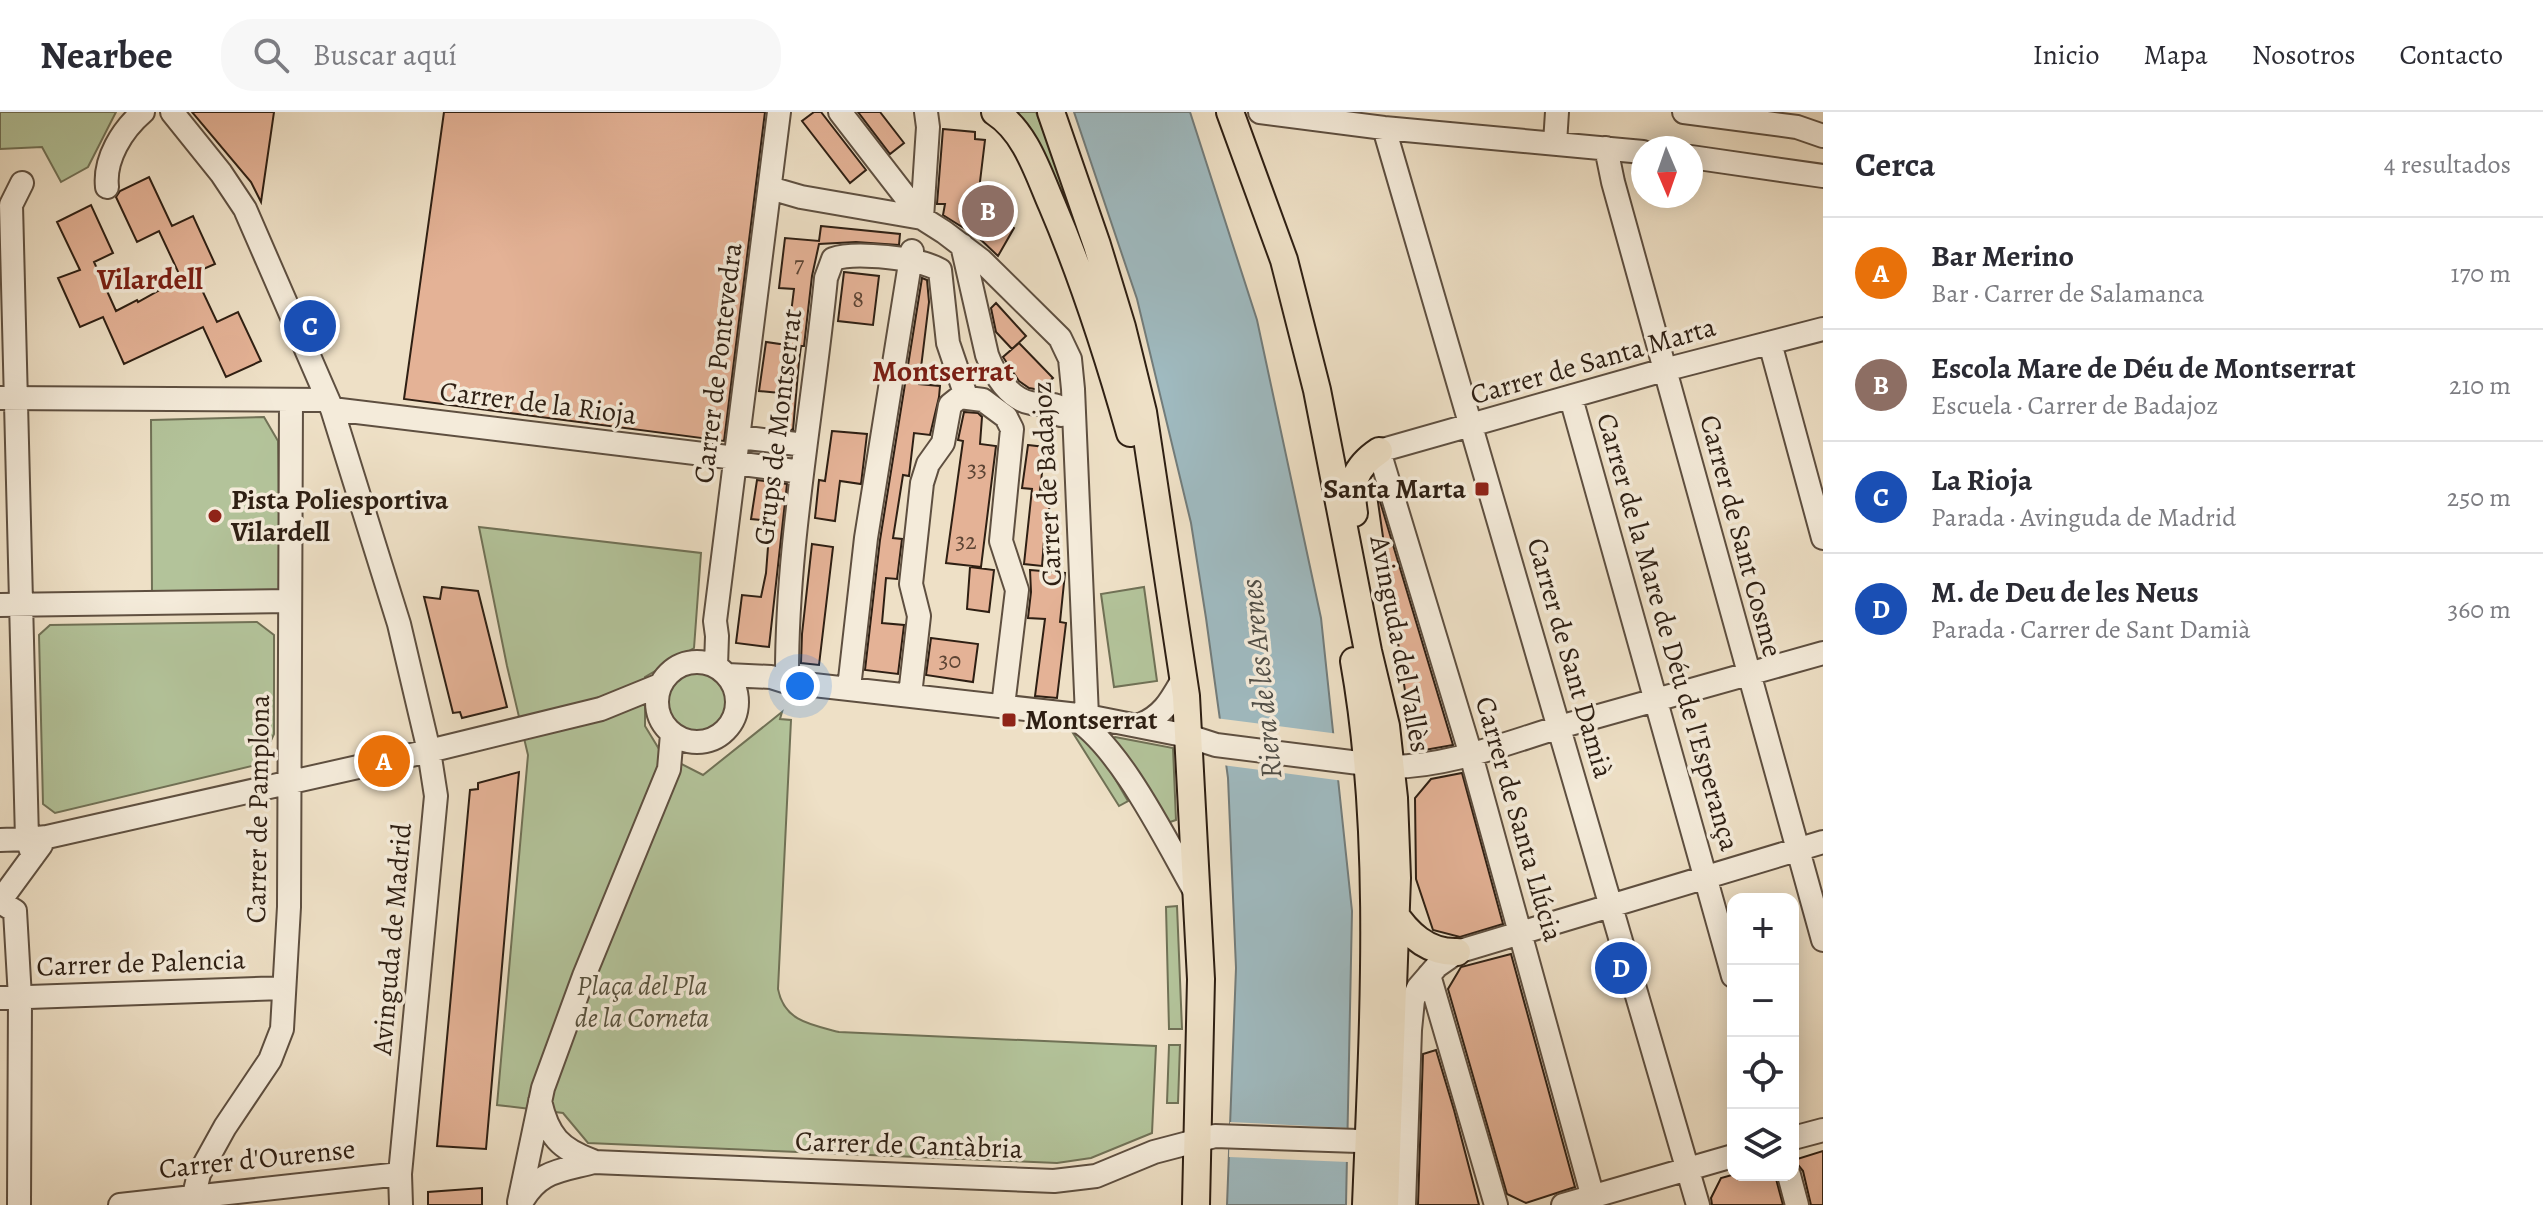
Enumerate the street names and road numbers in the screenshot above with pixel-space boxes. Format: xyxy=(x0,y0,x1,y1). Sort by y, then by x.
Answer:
street label: Carrer de Pontevedra xyxy=(684,241,752,485)
street label: Grups de Montserrat xyxy=(745,307,811,547)
street label: Carrer de Santa Marta xyxy=(1466,308,1720,414)
street label: Carrer de la Rioja xyxy=(438,372,638,434)
street label: Carrer de Badajoz xyxy=(1023,380,1071,588)
street label: Carrer de la Mare de Déu de l'Esperança xyxy=(1587,409,1749,855)
street label: Carrer de Sant Cosme xyxy=(1690,411,1792,661)
street label: Avinguda del Vallès xyxy=(1360,532,1440,755)
street label: Carrer de Sant Damià xyxy=(1518,534,1622,782)
street label: Carrer de Santa Llúcia xyxy=(1466,692,1572,946)
street label: Carrer de Pamplona xyxy=(237,694,279,924)
street label: Avinguda de Madrid xyxy=(363,821,421,1058)
street label: Carrer de Palencia xyxy=(36,940,246,986)
street label: Carrer de Cantàbria xyxy=(795,1122,1023,1168)
street label: Carrer d'Ourense xyxy=(157,1130,357,1188)

